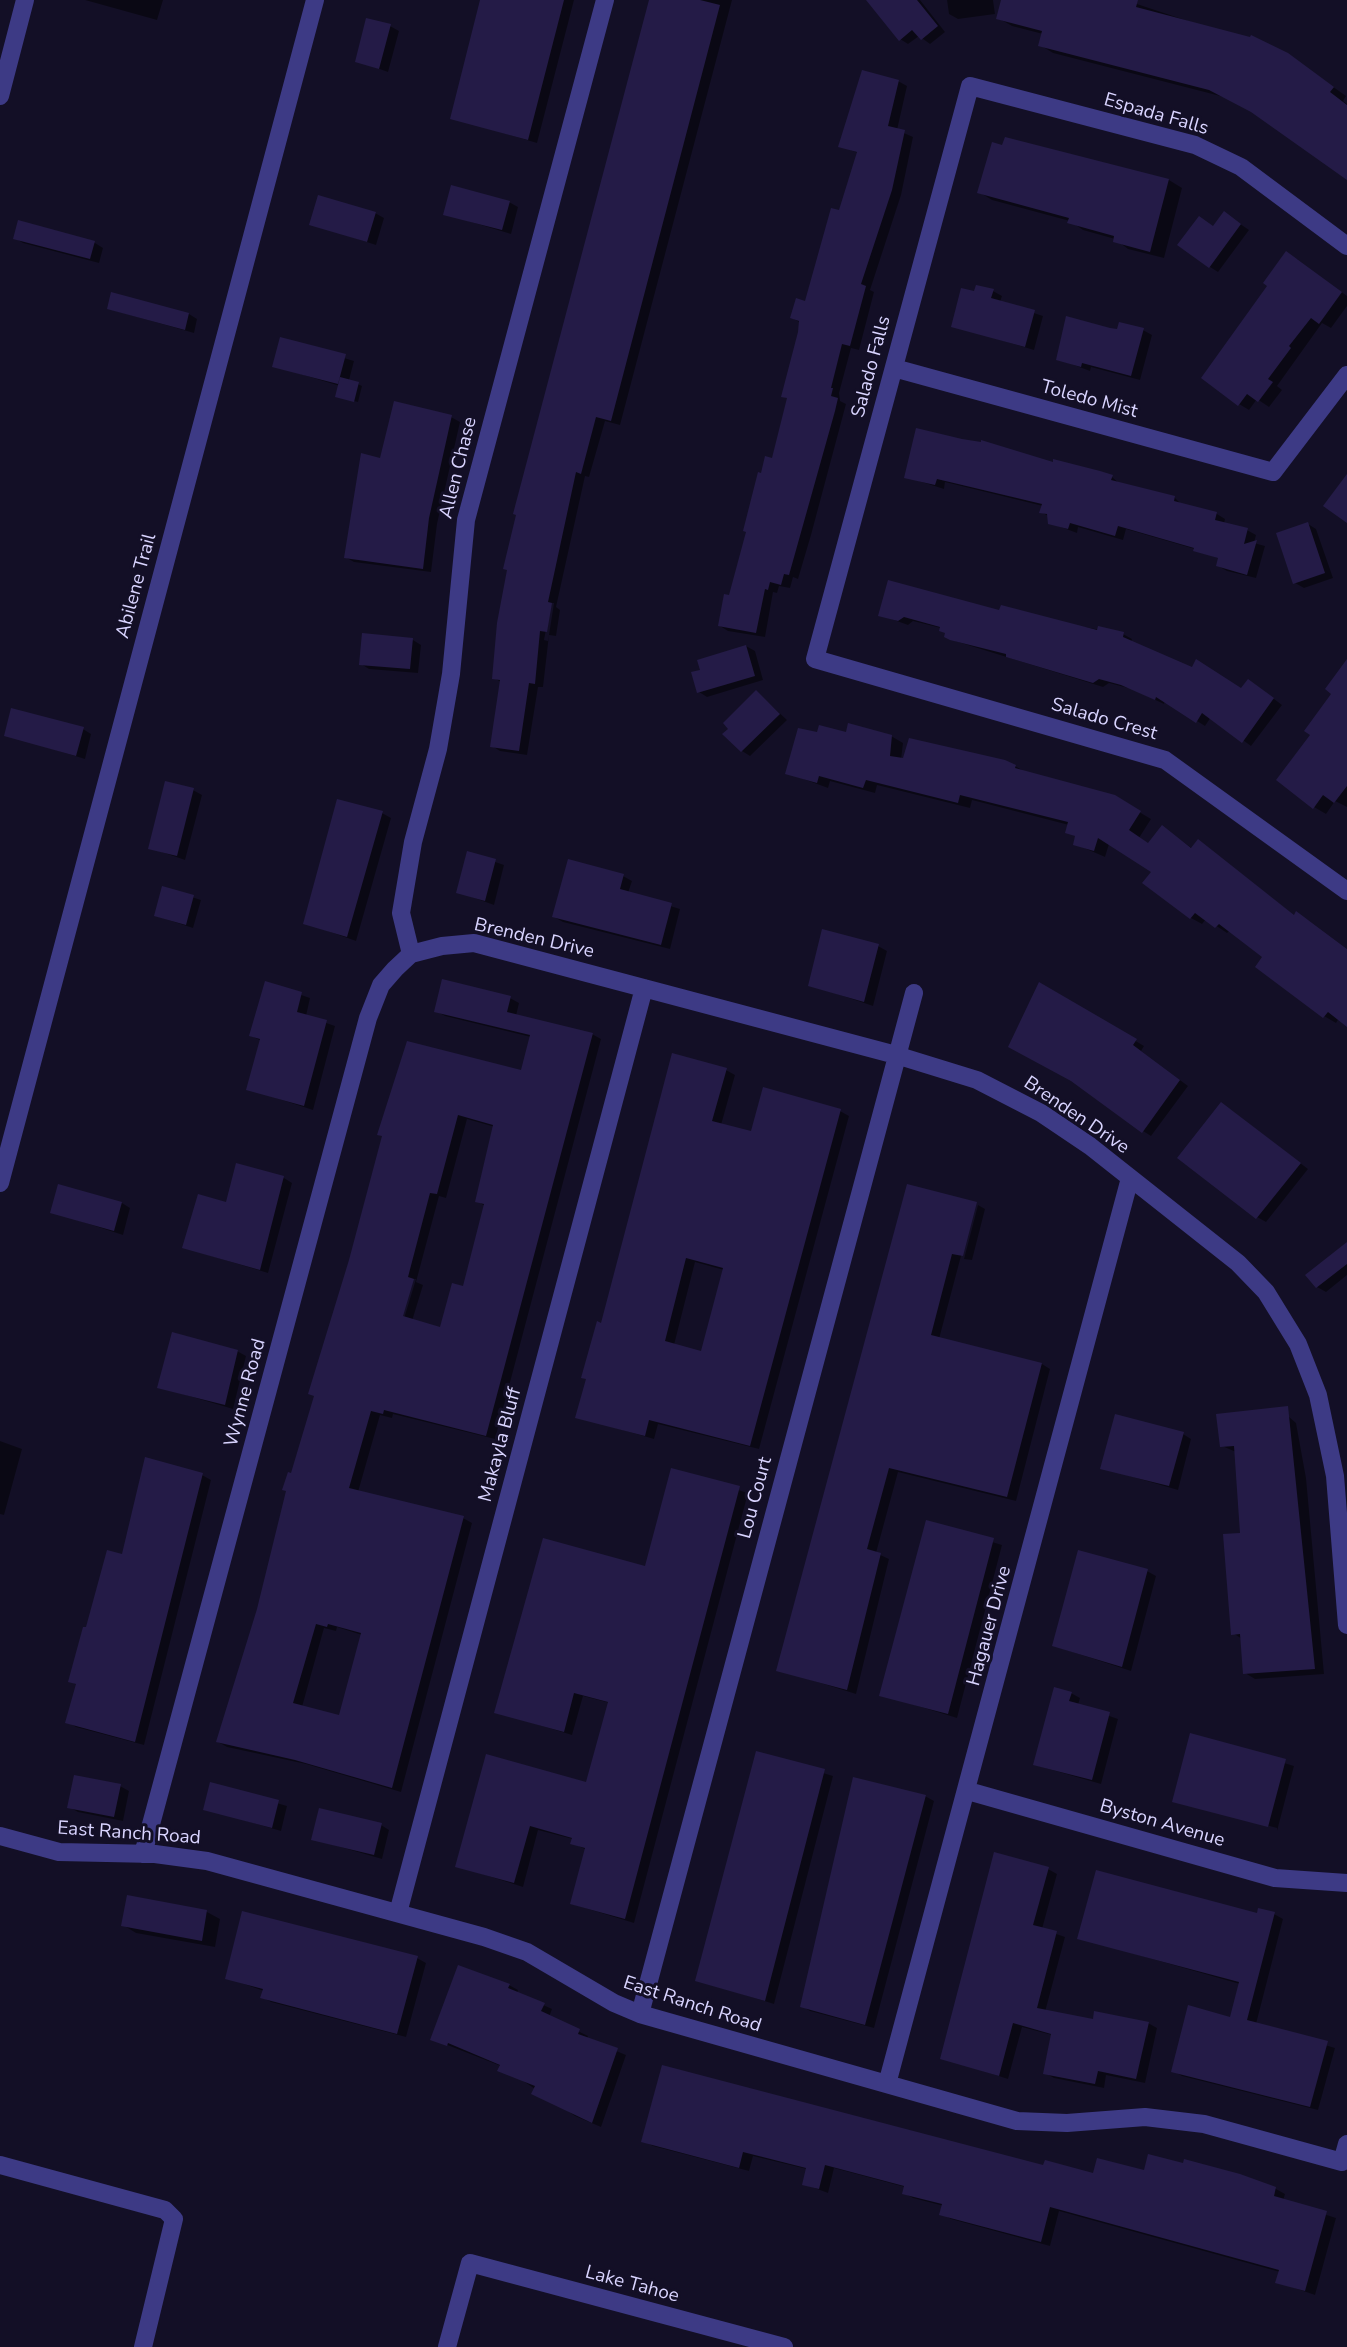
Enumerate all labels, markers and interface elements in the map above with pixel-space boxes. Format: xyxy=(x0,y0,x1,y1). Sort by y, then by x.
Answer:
street label: Espada Falls xyxy=(1101,89,1211,141)
street label: Salado Falls xyxy=(847,314,897,420)
street label: Toledo Mist xyxy=(1038,376,1140,424)
street label: Allen Chase xyxy=(435,415,483,521)
street label: Abilene Trail xyxy=(112,531,162,641)
street label: Salado Crest xyxy=(1048,694,1160,746)
street label: Brenden Drive xyxy=(472,914,596,964)
street label: Brenden Drive xyxy=(1019,1072,1133,1160)
street label: Wynne Road xyxy=(221,1336,271,1450)
street label: Makayla Bluff xyxy=(475,1385,527,1505)
street label: Lou Court xyxy=(734,1455,778,1541)
street label: Hagauer Drive xyxy=(963,1564,1017,1688)
street label: Byston Avenue xyxy=(1097,1795,1227,1853)
street label: East Ranch Road xyxy=(56,1818,202,1850)
street label: East Ranch Road xyxy=(620,1972,764,2038)
street label: Lake Tahoe xyxy=(583,2262,681,2308)

